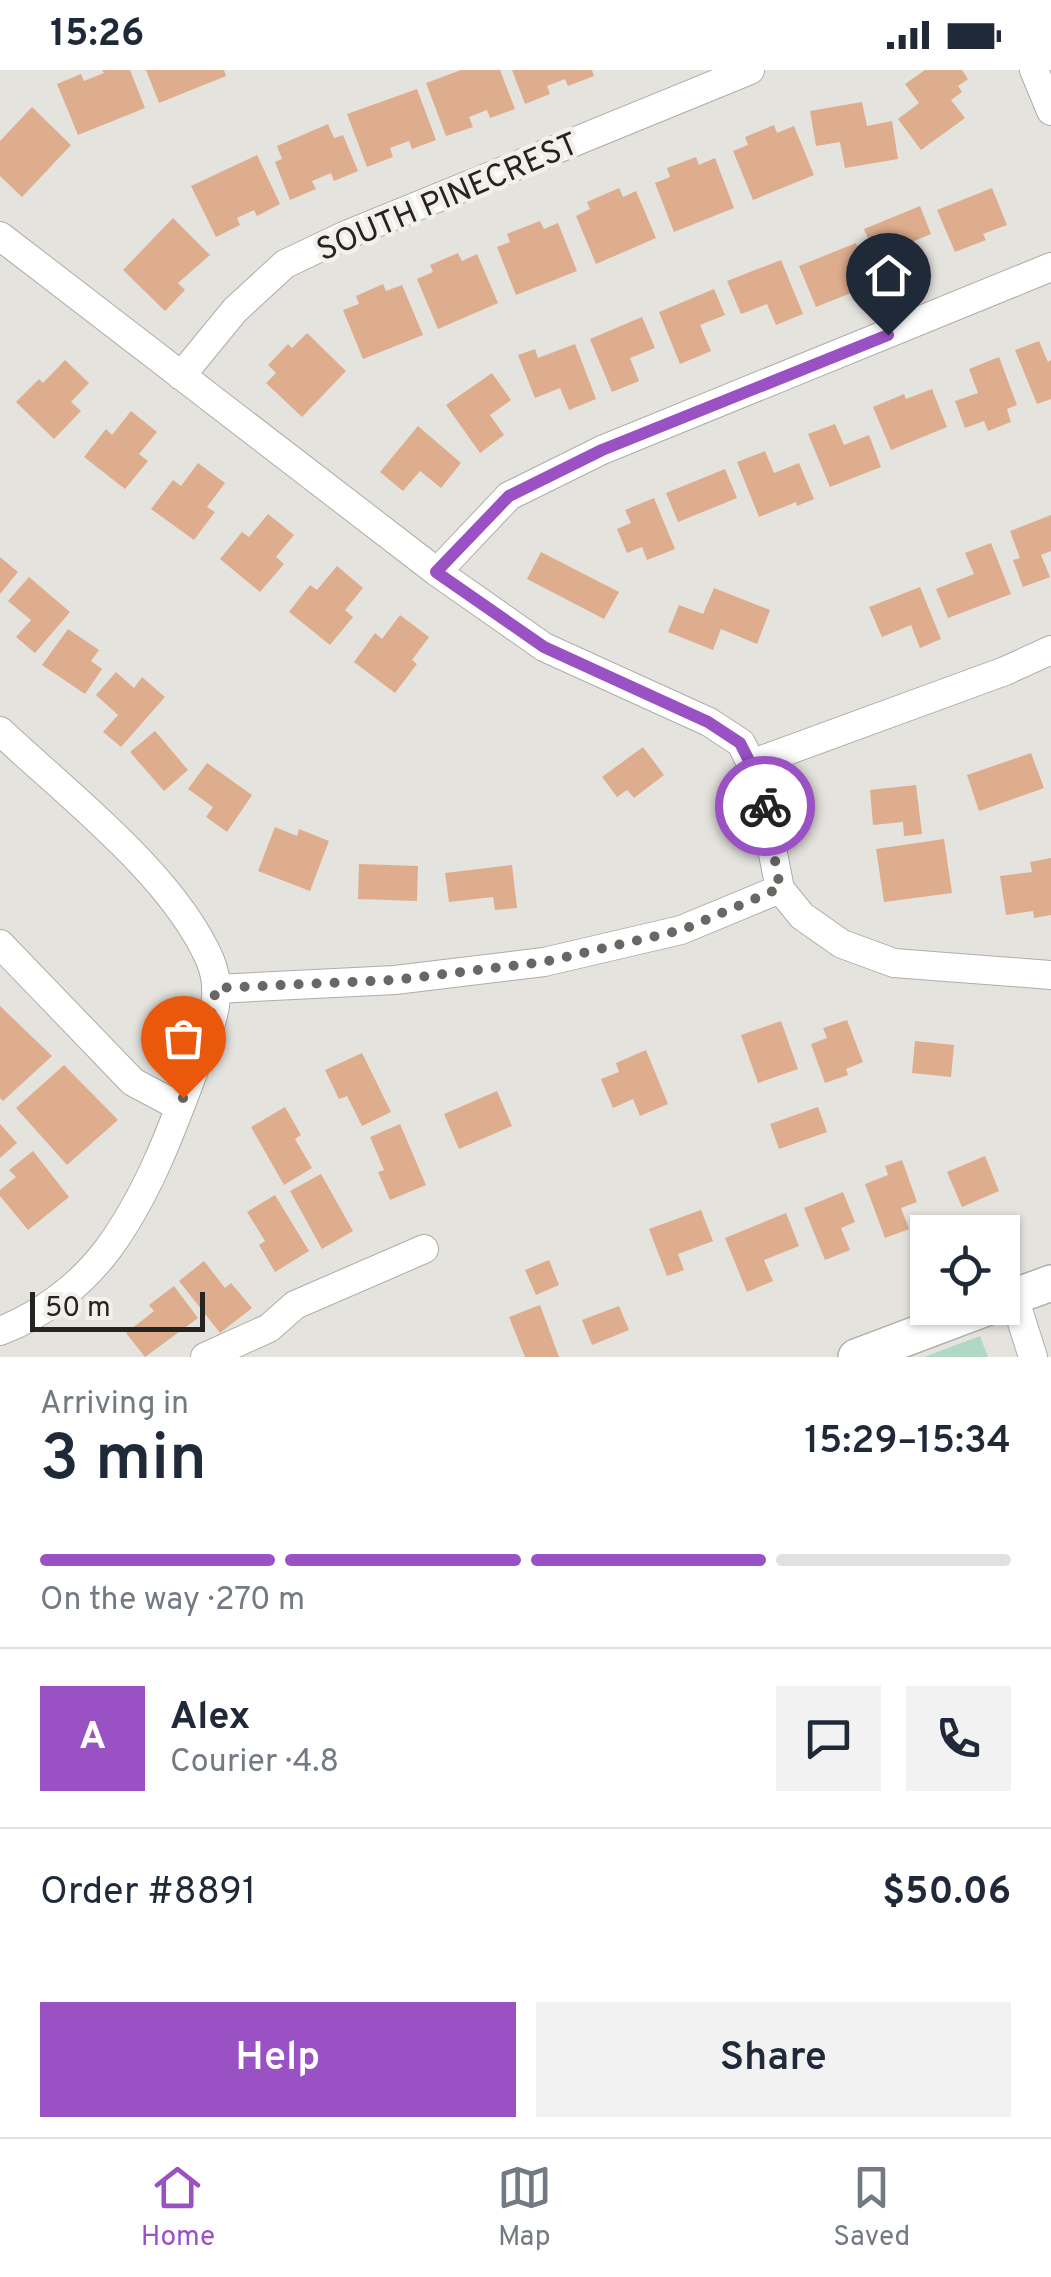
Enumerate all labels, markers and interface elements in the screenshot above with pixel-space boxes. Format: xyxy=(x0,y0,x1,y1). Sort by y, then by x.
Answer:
text: 15:26 xyxy=(50,11,144,60)
street label: SOUTH PINECREST xyxy=(311,126,585,272)
pin xyxy=(846,233,931,336)
icon: home xyxy=(861,248,916,303)
courier xyxy=(715,756,815,856)
icon: bike xyxy=(738,779,793,834)
pin xyxy=(141,996,226,1099)
icon: bag xyxy=(156,1011,211,1066)
map controls xyxy=(910,1215,1020,1325)
button: locate xyxy=(910,1215,1020,1325)
scale bar xyxy=(30,1287,205,1332)
text: 50 m xyxy=(45,1291,111,1327)
text: Arriving in xyxy=(40,1385,189,1425)
text: 15:29–15:34 xyxy=(804,1418,1011,1467)
text: 3 min xyxy=(40,1421,207,1503)
text: On the way · 270 m xyxy=(40,1581,305,1621)
button: chat xyxy=(776,1686,881,1791)
button: phone xyxy=(906,1686,1011,1791)
text: Alex xyxy=(170,1694,250,1743)
text: A xyxy=(79,1714,106,1763)
text: Courier · 4.8 xyxy=(170,1743,339,1783)
text: Order #8891 xyxy=(40,1869,256,1918)
text: $50.06 xyxy=(882,1869,1011,1918)
button: Help xyxy=(40,2002,516,2117)
button: Share xyxy=(536,2002,1011,2117)
tab: Home xyxy=(141,2160,215,2256)
tab: Map xyxy=(497,2160,552,2256)
tab: Saved xyxy=(833,2160,910,2256)

